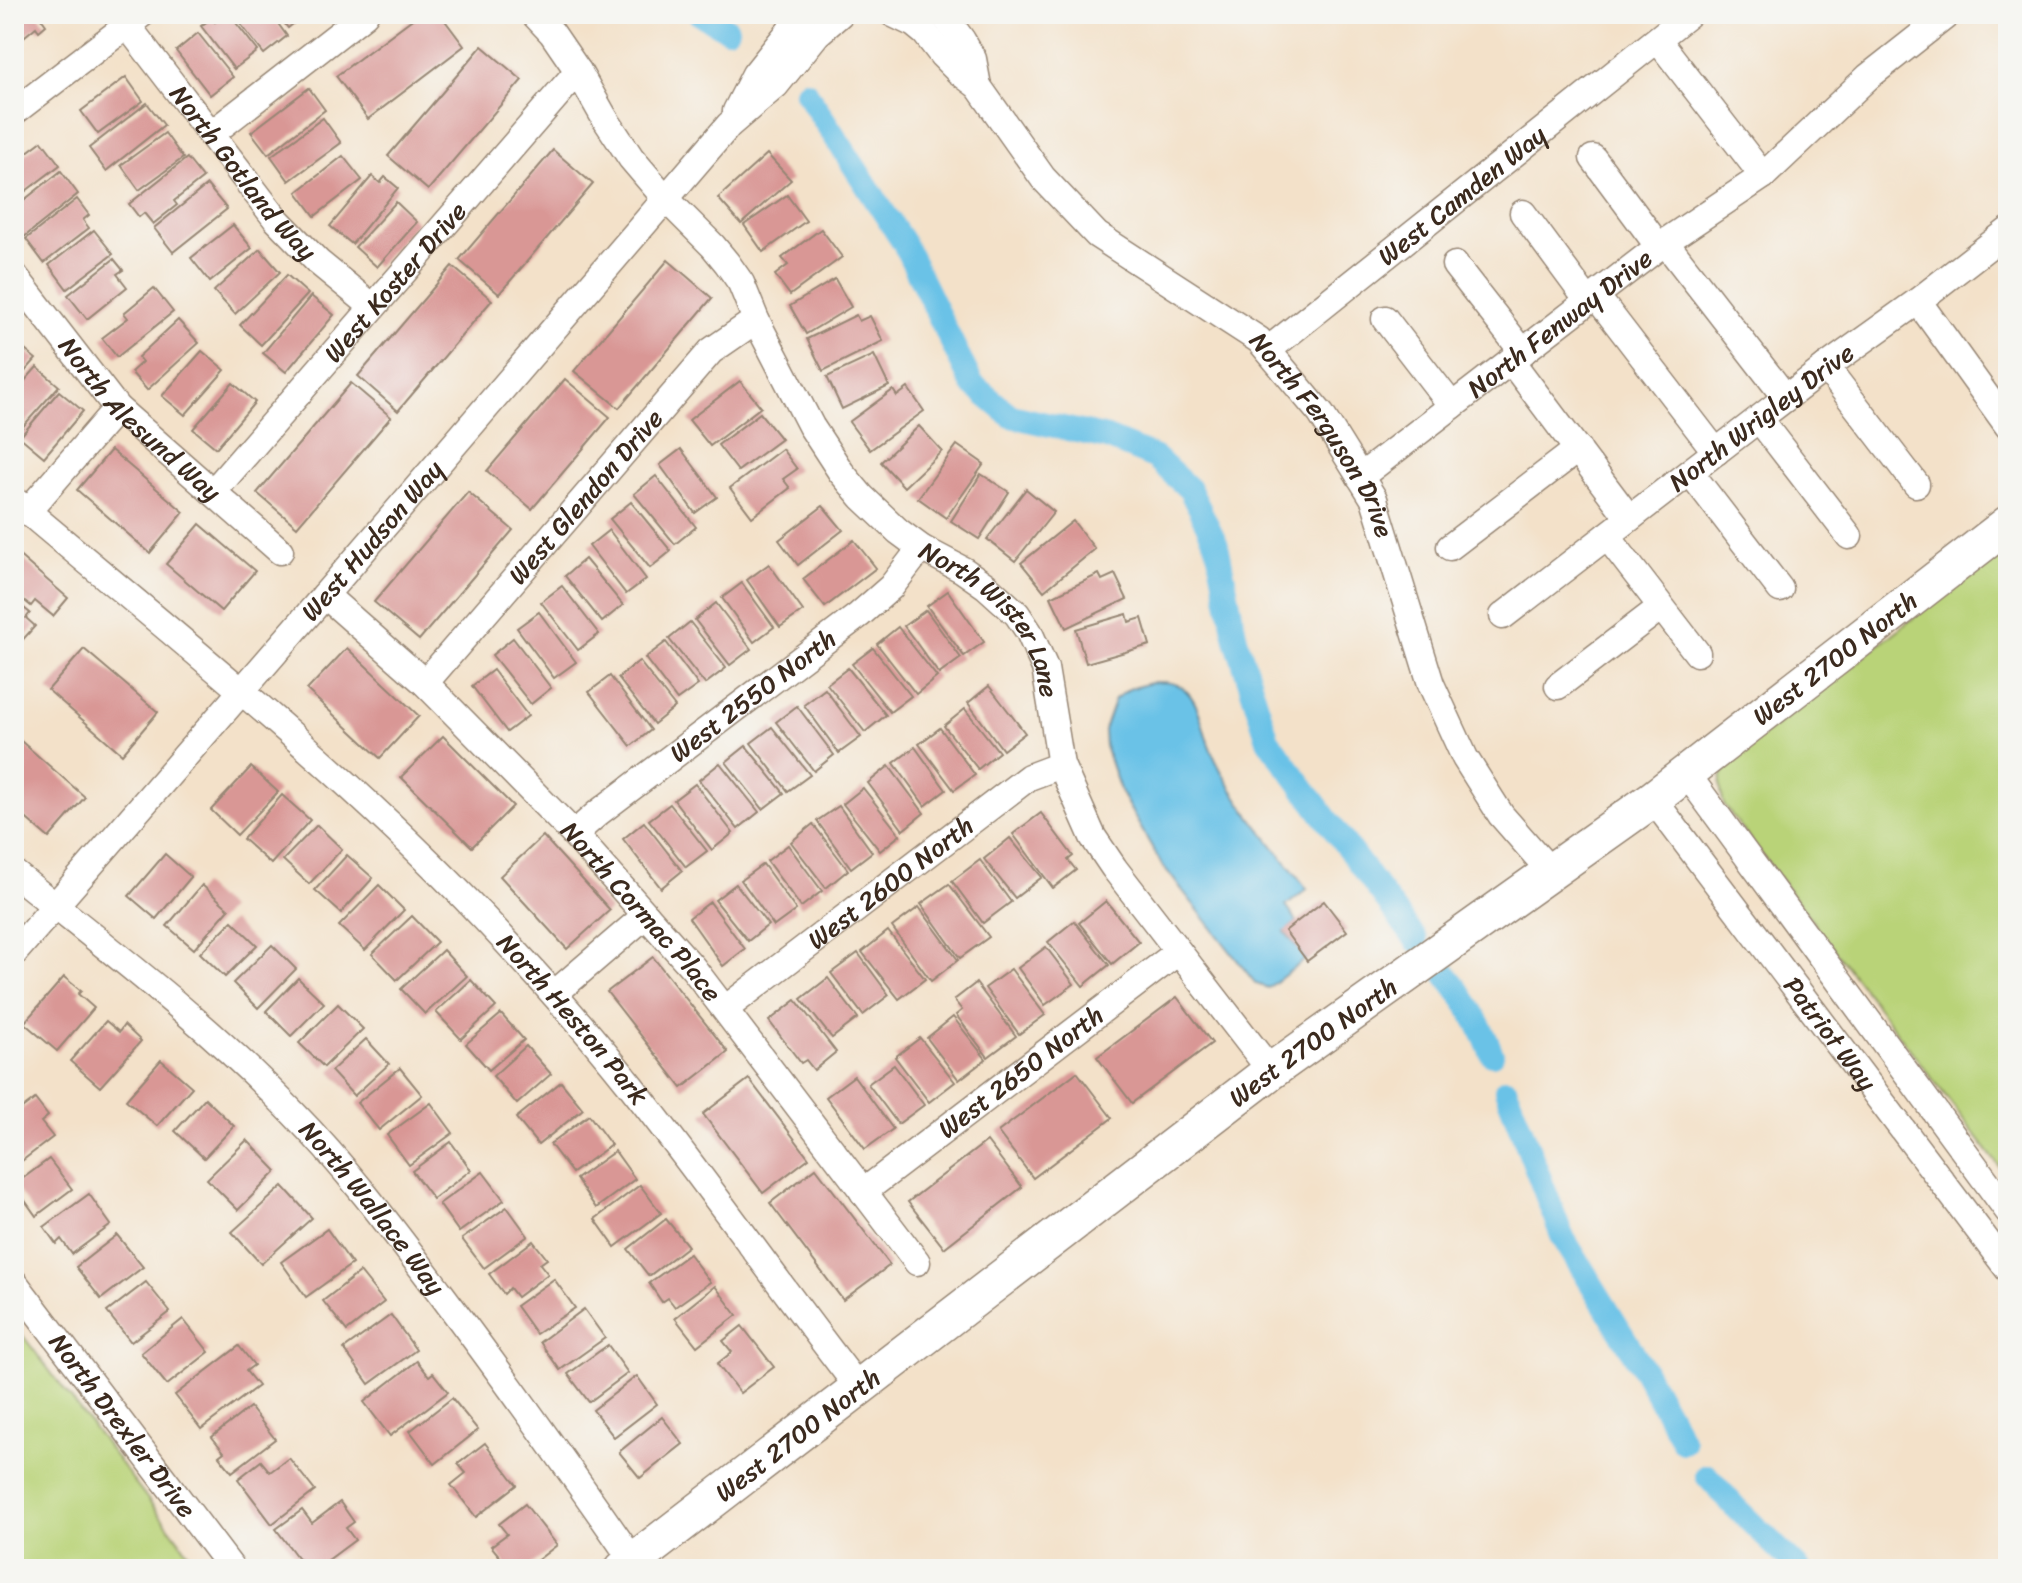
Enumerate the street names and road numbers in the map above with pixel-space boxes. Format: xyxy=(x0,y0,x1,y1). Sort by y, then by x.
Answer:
street label: North Gotland Way xyxy=(157,74,329,272)
street label: West Camden Way xyxy=(1367,113,1557,278)
street label: West Koster Drive xyxy=(312,191,479,373)
street label: North Fenway Drive xyxy=(1456,236,1663,410)
street label: North Ferguson Drive xyxy=(1238,321,1408,544)
street label: North Alesund Way xyxy=(46,326,233,513)
street label: North Wrigley Drive xyxy=(1658,330,1864,504)
street label: West Glendon Drive xyxy=(496,398,675,595)
street label: West Hudson Way xyxy=(289,449,455,632)
street label: North Wister Lane xyxy=(911,528,1072,701)
street label: West 2700 North xyxy=(1742,579,1928,738)
street label: West 2550 North xyxy=(659,617,846,775)
street label: West 2600 North xyxy=(797,804,984,962)
street label: North Cormac Place xyxy=(549,809,734,1012)
street label: North Heston Park xyxy=(485,922,661,1116)
street label: West 2700 North xyxy=(1218,965,1407,1119)
street label: Patriot Way xyxy=(1771,966,1889,1102)
street label: West 2650 North xyxy=(927,993,1114,1151)
street label: North Wallace Way xyxy=(287,1109,458,1306)
street label: North Drexler Drive xyxy=(37,1322,209,1528)
street label: West 2700 North xyxy=(704,1356,891,1514)

